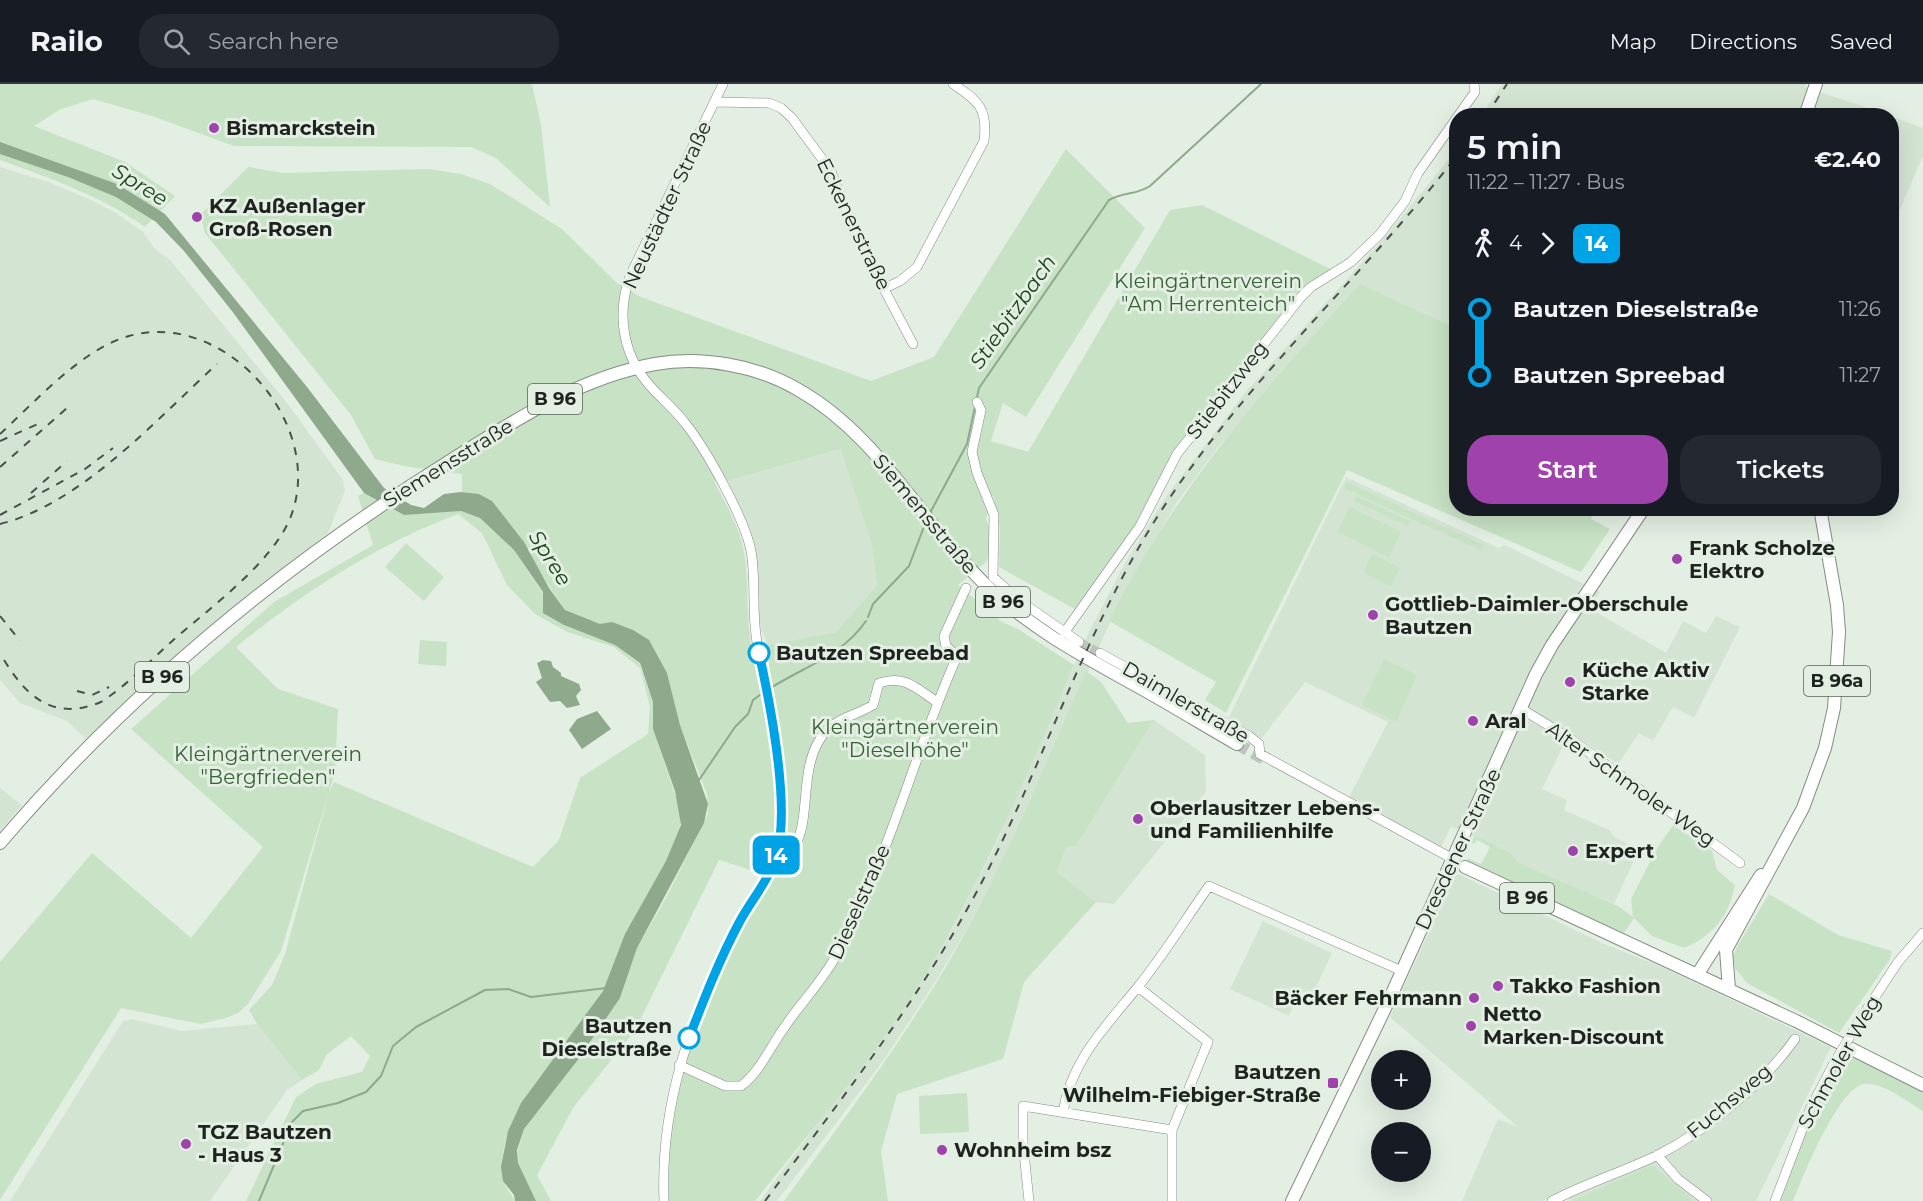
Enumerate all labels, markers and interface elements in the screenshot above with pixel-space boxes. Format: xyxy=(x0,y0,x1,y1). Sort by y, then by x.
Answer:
search box xyxy=(139,14,559,68)
text: Railo xyxy=(30,24,103,58)
icon: search xyxy=(160,25,193,58)
text: Search here xyxy=(208,28,339,55)
text: Map xyxy=(1610,29,1656,54)
text: Directions xyxy=(1689,29,1797,54)
text: Saved xyxy=(1830,29,1893,54)
place label: Bismarckstein xyxy=(226,116,376,140)
street label: Neustädter Straße xyxy=(618,117,716,293)
marker: Bismarckstein xyxy=(207,121,221,135)
text: 5 min xyxy=(1467,127,1562,167)
text: €2.40 xyxy=(1814,146,1881,173)
street label: Eckenerstraße xyxy=(812,154,896,294)
water label: Spree xyxy=(108,158,173,211)
text: 11:22 – 11:27 · Bus xyxy=(1467,170,1624,194)
place label: KZ Außenlager Groß-Rosen xyxy=(209,194,366,241)
marker: KZ Außenlager Groß-Rosen xyxy=(190,210,204,224)
icon: walk xyxy=(1467,227,1500,260)
icon: forward xyxy=(1531,227,1564,260)
text: 4 xyxy=(1509,231,1522,255)
text: 14 xyxy=(1585,231,1608,256)
water label: Stiebitzbach xyxy=(964,250,1061,373)
park label: Kleingärtnerverein "Am Herrenteich" xyxy=(1114,269,1302,316)
text: Bautzen Dieselstraße xyxy=(1513,296,1759,323)
text: 11:26 xyxy=(1839,297,1881,321)
street label: Stiebitzweg xyxy=(1181,336,1273,444)
text: Bautzen Spreebad xyxy=(1513,362,1725,389)
text: 11:27 xyxy=(1839,363,1881,387)
road number: B 96 xyxy=(528,384,582,414)
street label: Siemensstraße xyxy=(379,413,517,513)
button: Start xyxy=(1467,435,1668,504)
button: Tickets xyxy=(1680,435,1881,504)
street label: Siemensstraße xyxy=(868,449,982,579)
water label: Spree xyxy=(524,525,577,590)
place label: Frank Scholze Elektro xyxy=(1689,536,1835,583)
marker: Frank Scholze Elektro xyxy=(1670,552,1684,566)
road number: B 96 xyxy=(976,587,1030,617)
place label: Gottlieb-Daimler-Oberschule Bautzen xyxy=(1385,592,1688,639)
marker: Gottlieb-Daimler-Oberschule Bautzen xyxy=(1366,608,1380,622)
place label: Bautzen Spreebad xyxy=(776,641,969,665)
marker: Bautzen Spreebad xyxy=(748,642,770,664)
street label: Daimlerstraße xyxy=(1118,656,1254,748)
place label: Küche Aktiv Starke xyxy=(1582,658,1710,705)
road number: B 96 xyxy=(135,662,189,692)
road number: B 96a xyxy=(1804,666,1870,696)
marker: Küche Aktiv Starke xyxy=(1563,675,1577,689)
place label: Aral xyxy=(1484,709,1527,733)
marker: Aral xyxy=(1466,714,1480,728)
park label: Kleingärtnerverein "Dieselhöhe" xyxy=(811,715,999,762)
street label: Alter Schmoler Weg xyxy=(1542,717,1720,851)
park label: Kleingärtnerverein "Bergfrieden" xyxy=(174,742,362,789)
street label: Dresdener Straße xyxy=(1410,764,1506,934)
place label: Oberlausitzer Lebens- und Familienhilfe xyxy=(1150,796,1380,843)
marker: Oberlausitzer Lebens- und Familienhilfe xyxy=(1131,812,1145,826)
line badge: 14 xyxy=(749,836,803,874)
place label: Expert xyxy=(1585,839,1655,863)
street label: Dieselstraße xyxy=(823,841,895,963)
text: 14 xyxy=(765,843,787,868)
marker: Expert xyxy=(1566,844,1580,858)
road number: B 96 xyxy=(1500,883,1554,913)
place label: Takko Fashion xyxy=(1510,974,1661,998)
marker: Takko Fashion xyxy=(1491,979,1505,993)
place label: Bäcker Fehrmann xyxy=(1275,986,1462,1010)
marker: Bäcker Fehrmann xyxy=(1467,991,1481,1005)
street label: Schmoler Weg xyxy=(1793,991,1885,1133)
place label: Netto Marken-Discount xyxy=(1483,1002,1664,1049)
place label: Bautzen Dieselstraße xyxy=(542,1014,672,1061)
marker: Netto Marken-Discount xyxy=(1464,1019,1478,1033)
marker: Bautzen Dieselstraße xyxy=(678,1027,700,1049)
map controls xyxy=(1371,1050,1431,1182)
button: + xyxy=(1371,1050,1431,1110)
street label: Fuchsweg xyxy=(1682,1059,1776,1143)
place label: Bautzen Wilhelm-Fiebiger-Straße xyxy=(1063,1060,1321,1107)
marker: Bautzen Wilhelm-Fiebiger-Straße xyxy=(1326,1076,1340,1090)
place label: TGZ Bautzen - Haus 3 xyxy=(198,1120,332,1167)
button: − xyxy=(1371,1122,1431,1182)
marker: TGZ Bautzen - Haus 3 xyxy=(179,1137,193,1151)
place label: Wohnheim bsz xyxy=(954,1138,1111,1162)
marker: Wohnheim bsz xyxy=(935,1143,949,1157)

